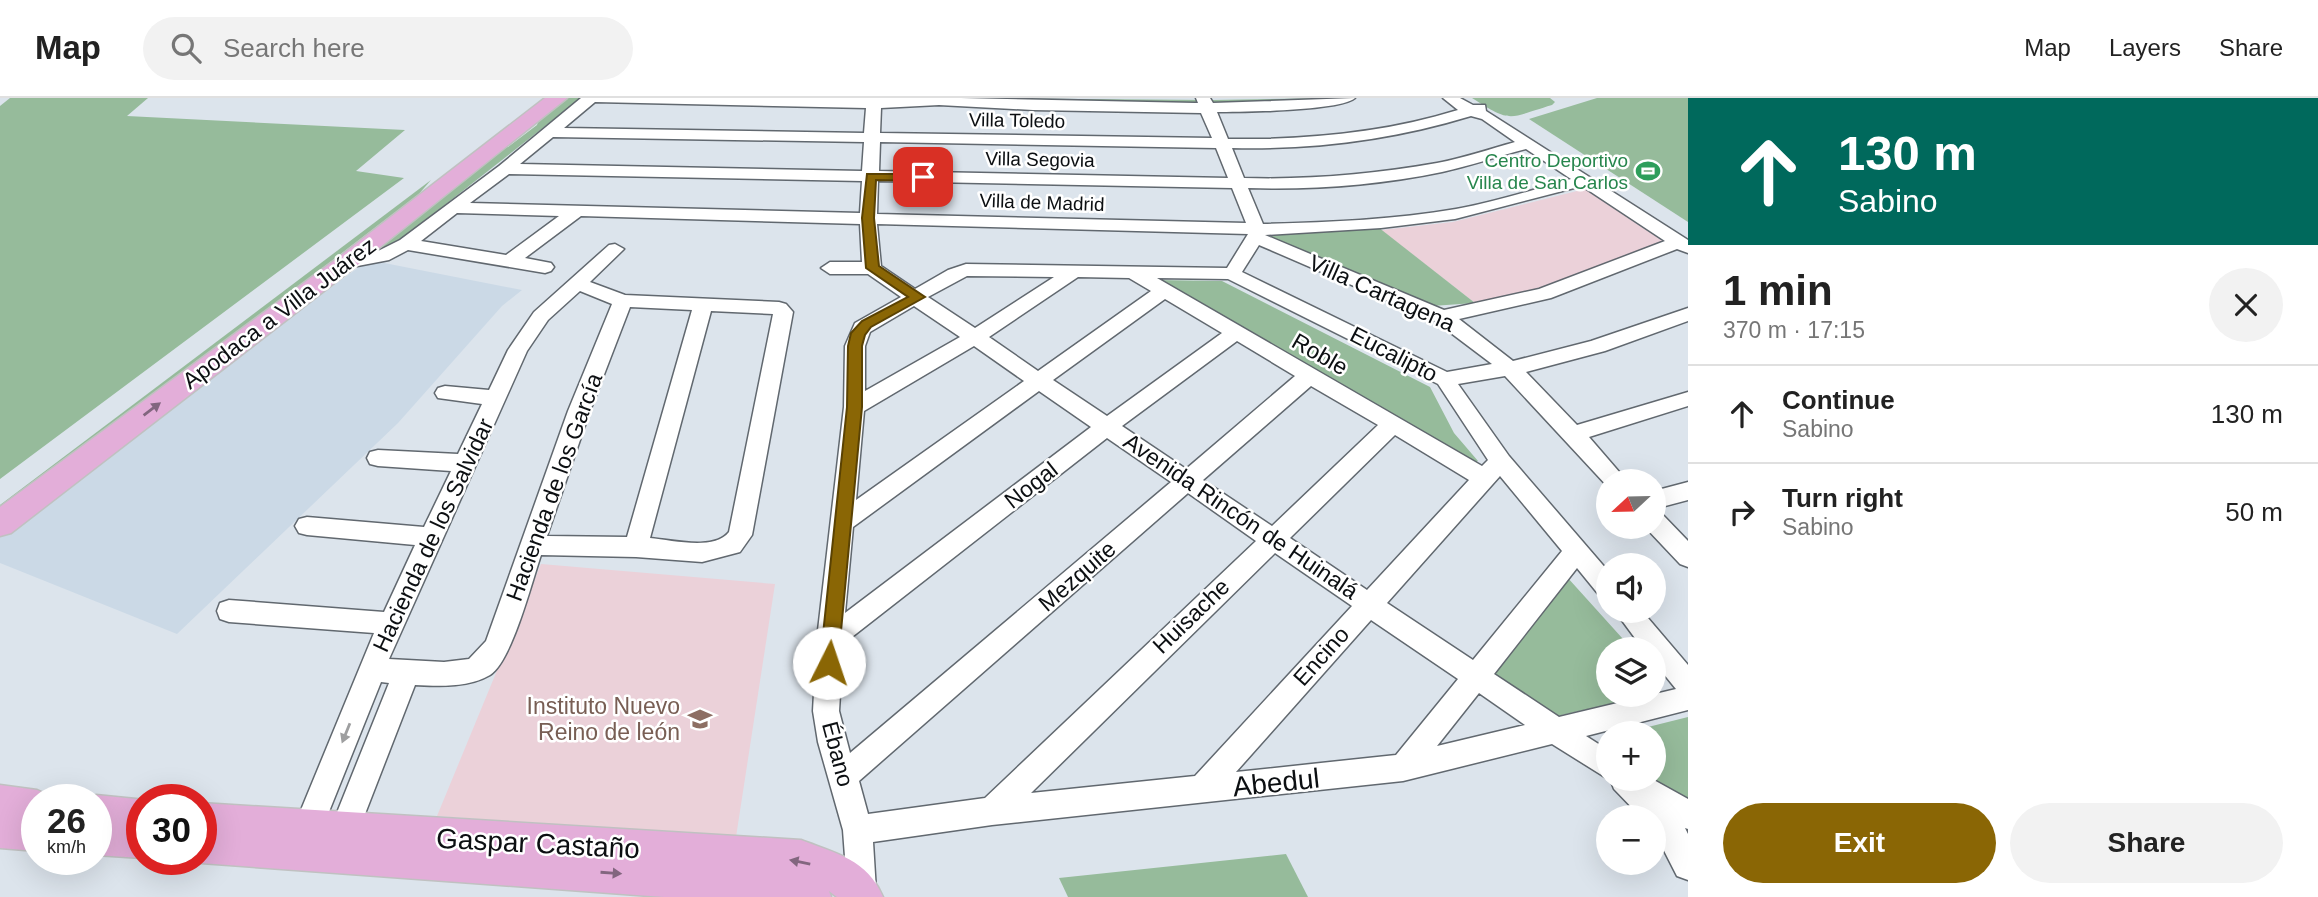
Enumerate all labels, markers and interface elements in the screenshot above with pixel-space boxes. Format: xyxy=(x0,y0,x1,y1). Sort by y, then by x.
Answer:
search box xyxy=(143,17,633,80)
text: Map xyxy=(35,29,101,66)
icon: search xyxy=(167,29,205,67)
text: Search here xyxy=(223,33,365,63)
text: Map xyxy=(2024,34,2071,61)
text: Layers xyxy=(2109,34,2181,61)
text: Share xyxy=(2219,34,2283,61)
street label: Villa Toledo xyxy=(969,109,1065,132)
icon: ahead xyxy=(1723,126,1814,217)
text: 130 m xyxy=(1838,126,1977,180)
pin xyxy=(893,147,953,207)
street label: Villa Segovia xyxy=(985,148,1095,171)
place label: Centro Deportivo Villa de San Carlos xyxy=(1467,150,1628,193)
sports icon: Centro Deportivo Villa de San Carlos xyxy=(1634,157,1662,185)
icon: arrive xyxy=(904,158,942,196)
text: Sabino xyxy=(1838,183,1938,219)
street label: Villa de Madrid xyxy=(979,190,1105,215)
street label: Apodaca a Villa Juárez xyxy=(177,232,381,394)
street label: Villa Cartagena xyxy=(1305,249,1459,337)
text: 1 min xyxy=(1723,267,1833,314)
button: close xyxy=(2209,268,2283,342)
text: 370 m · 17:15 xyxy=(1723,317,1865,343)
street label: Eucalipto xyxy=(1346,321,1442,387)
street label: Roble xyxy=(1287,328,1353,380)
street label: Hacienda de los García xyxy=(501,369,607,604)
text: Continue xyxy=(1782,385,1895,415)
icon: ahead xyxy=(1723,395,1761,433)
text: 130 m xyxy=(2211,399,2283,429)
one-way arrow xyxy=(143,402,161,416)
street label: Hacienda de los Salvidar xyxy=(367,414,499,656)
text: Sabino xyxy=(1782,416,1854,442)
street label: Avenida Rincón de Huinalá xyxy=(1119,428,1363,604)
street label: Nogal xyxy=(999,456,1063,514)
north arrow xyxy=(1596,469,1666,539)
map controls xyxy=(1596,469,1666,875)
text: Turn right xyxy=(1782,483,1903,513)
icon: right xyxy=(1723,493,1761,531)
text: 50 m xyxy=(2225,497,2283,527)
text: Sabino xyxy=(1782,514,1854,540)
street label: Mezquite xyxy=(1033,536,1121,616)
button: sound xyxy=(1596,553,1666,623)
street label: Huisache xyxy=(1147,573,1235,659)
street label: Encino xyxy=(1288,621,1354,691)
position arrow xyxy=(792,626,866,700)
button: layers xyxy=(1596,637,1666,707)
place label: Instituto Nuevo Reino de león xyxy=(527,693,680,745)
school or university icon: Instituto Nuevo Reino de león xyxy=(686,705,714,733)
street label: Ébano xyxy=(817,719,859,789)
button: + xyxy=(1596,721,1666,791)
one-way arrow xyxy=(341,723,352,744)
street label: Abedul xyxy=(1231,763,1321,802)
speed limit sign: 30 xyxy=(126,784,217,875)
text: 26 xyxy=(47,801,86,840)
button: Exit xyxy=(1723,803,1996,883)
button: Share xyxy=(2010,803,2283,883)
button: − xyxy=(1596,805,1666,875)
street label: Gaspar Castaño xyxy=(435,823,641,864)
text: km/h xyxy=(47,837,86,857)
one-way arrow xyxy=(789,856,811,867)
one-way arrow xyxy=(601,868,623,879)

